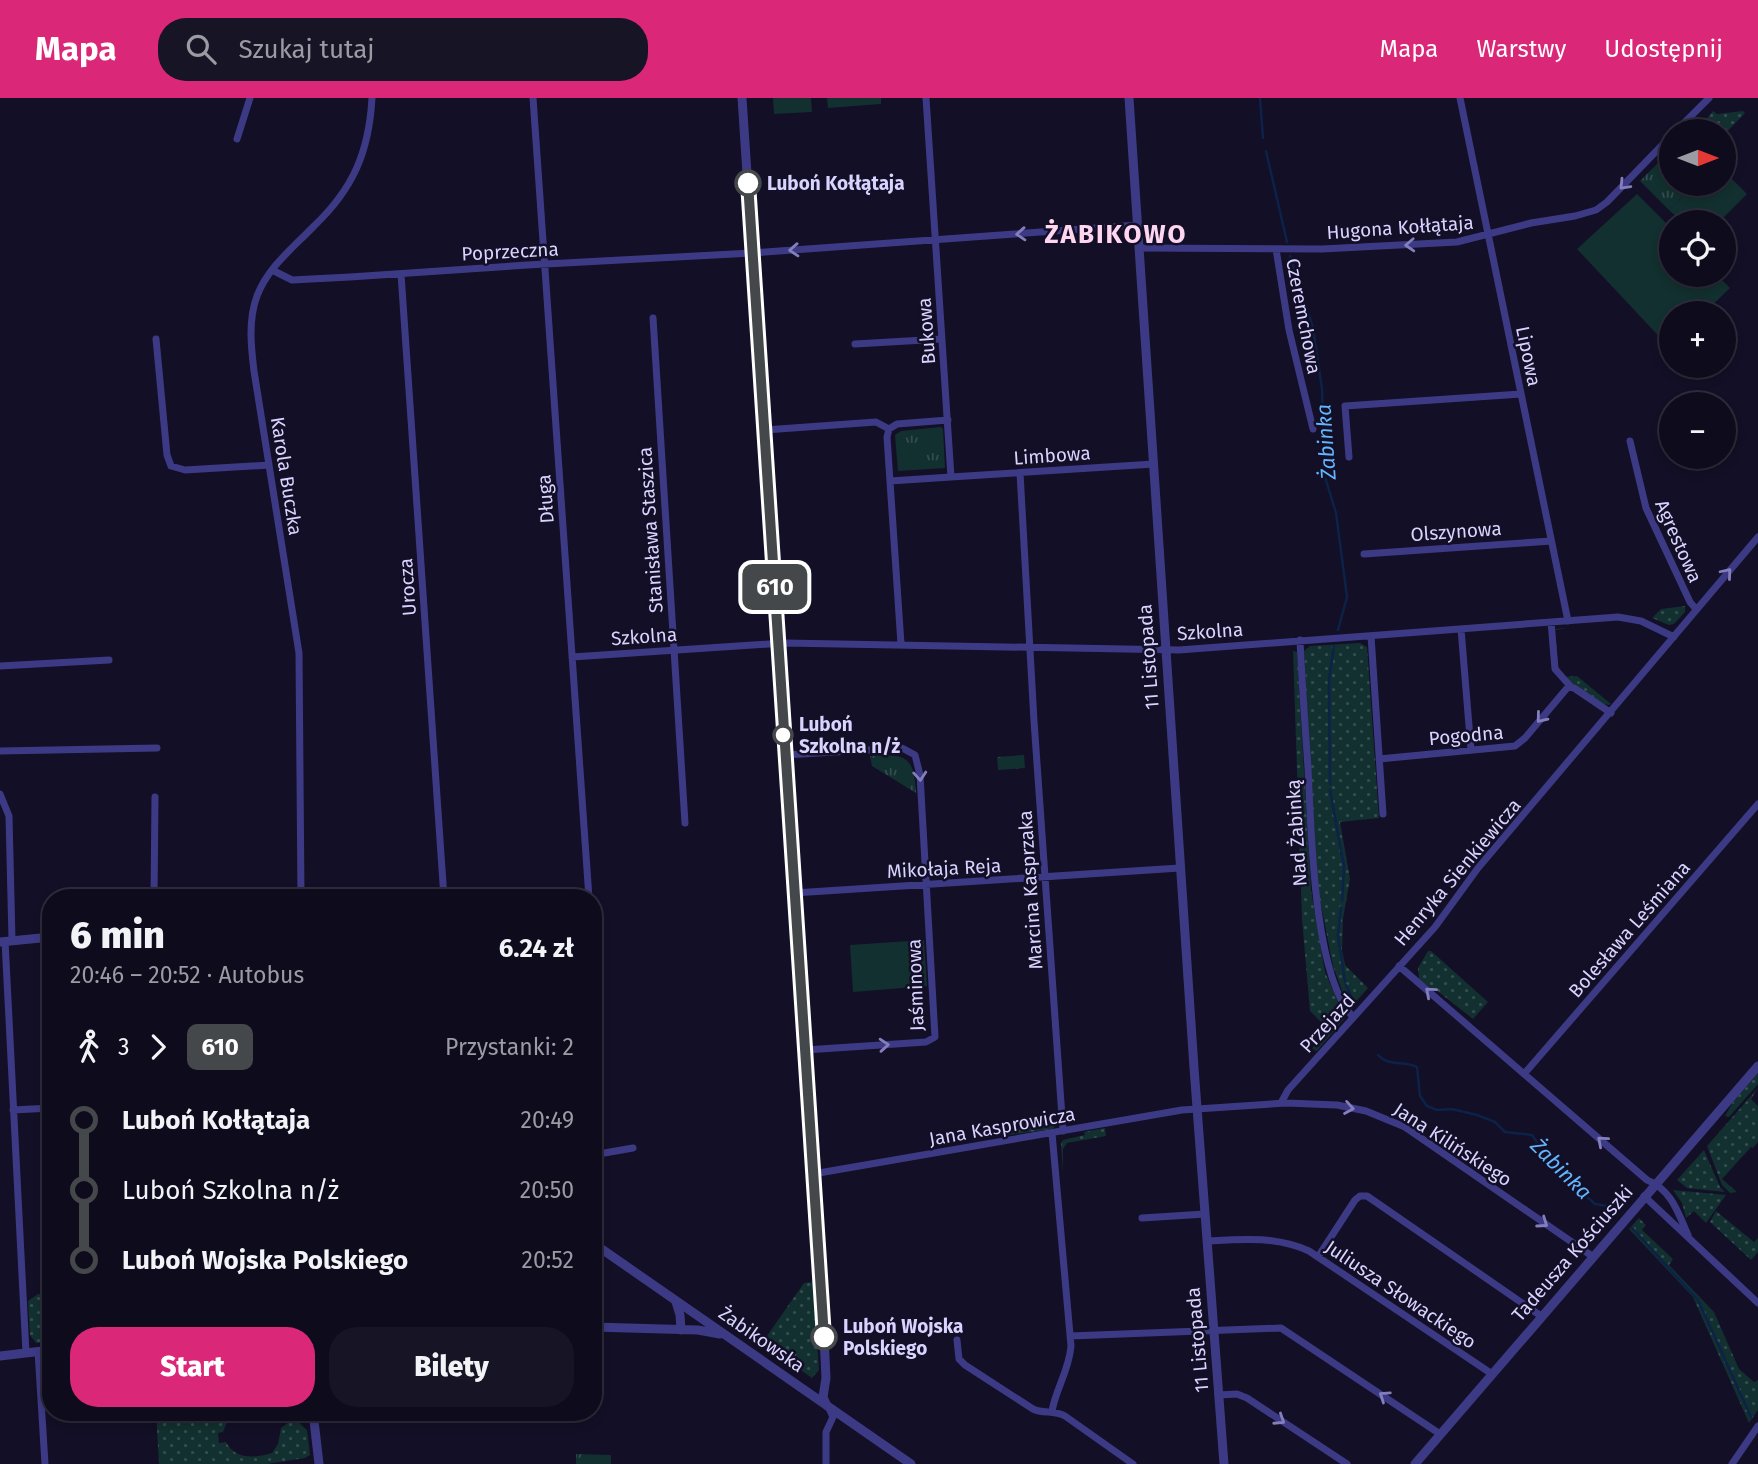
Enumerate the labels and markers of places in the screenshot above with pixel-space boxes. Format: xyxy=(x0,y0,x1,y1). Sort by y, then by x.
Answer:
marker: Luboń Kołłątaja xyxy=(735,170,761,196)
place label: Luboń Kołłątaja xyxy=(767,172,905,195)
place label: Luboń Szkolna n/ż xyxy=(799,713,901,758)
marker: Luboń Szkolna n/ż xyxy=(773,725,793,745)
place label: Luboń Wojska Polskiego xyxy=(843,1315,963,1360)
marker: Luboń Wojska Polskiego xyxy=(811,1324,837,1350)

